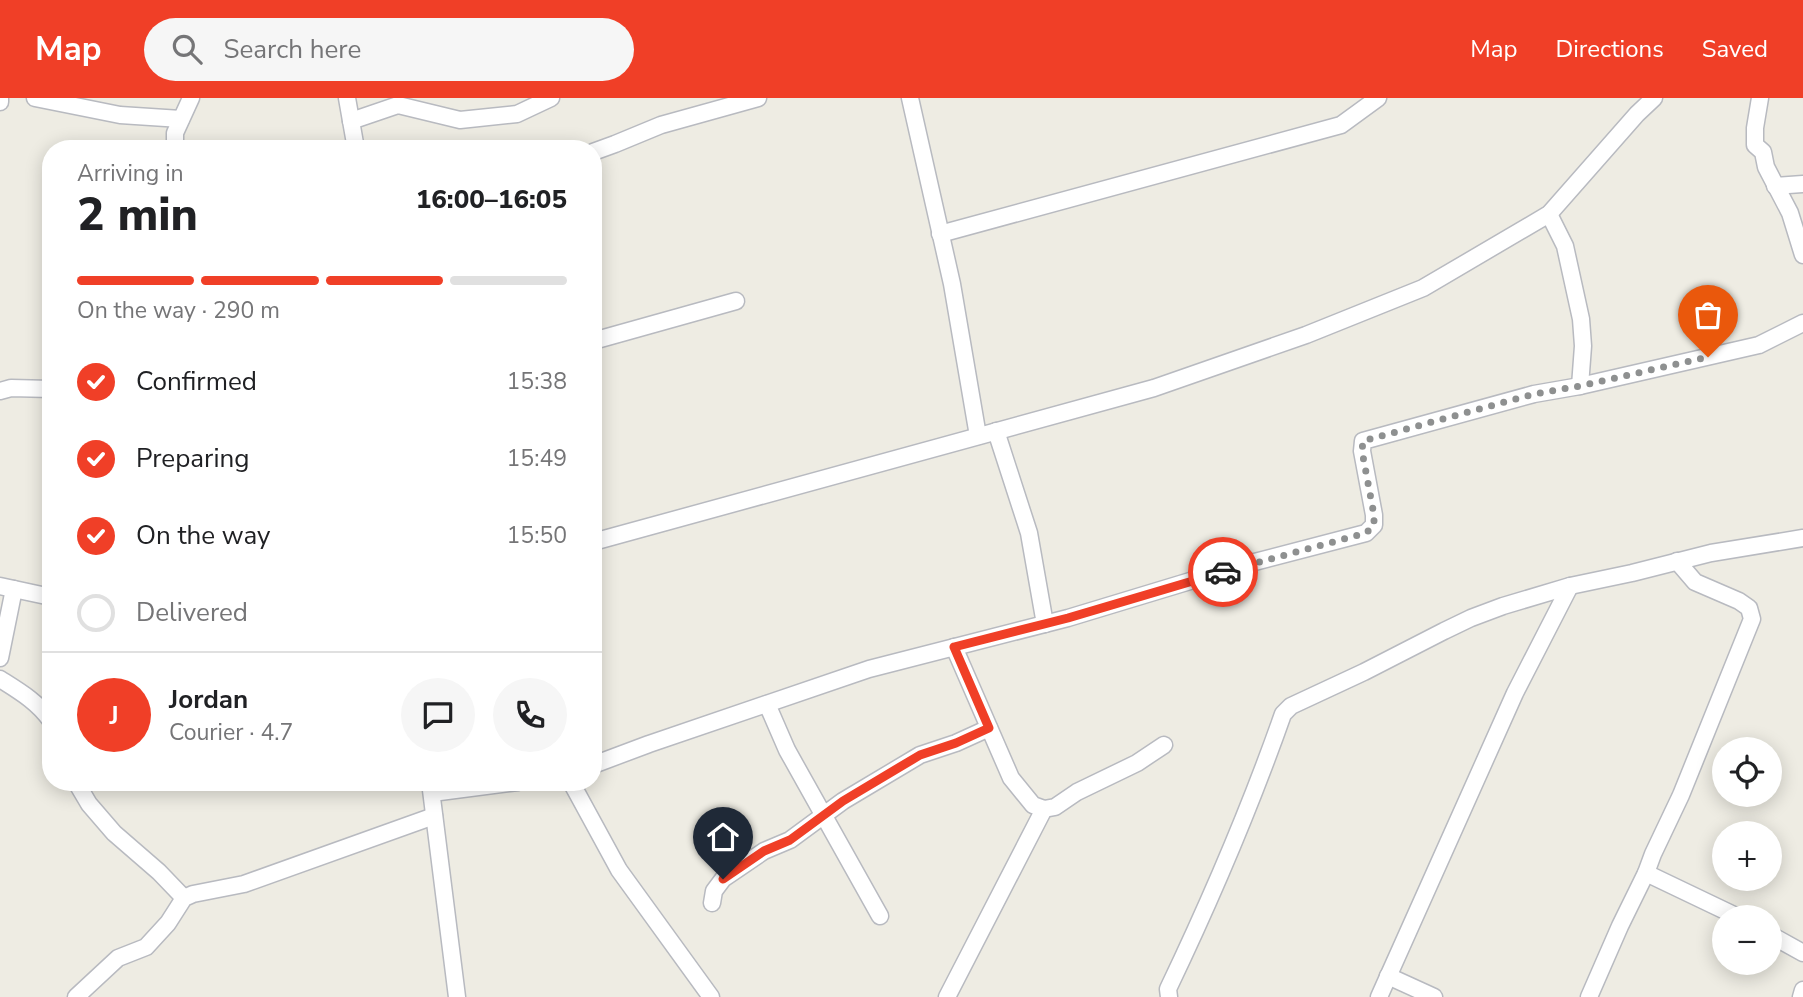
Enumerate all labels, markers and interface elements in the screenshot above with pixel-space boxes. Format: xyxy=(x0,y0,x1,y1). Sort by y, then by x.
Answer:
search box xyxy=(144,18,634,81)
text: Map xyxy=(35,27,102,72)
icon: search xyxy=(168,30,206,68)
text: Search here xyxy=(224,32,361,67)
text: Map xyxy=(1470,33,1517,65)
text: Directions xyxy=(1555,33,1664,65)
text: Saved xyxy=(1702,33,1768,65)
text: Arriving in xyxy=(77,158,184,189)
text: 16:00–16:05 xyxy=(416,182,567,217)
text: 2 min xyxy=(77,183,198,246)
pin xyxy=(1678,285,1738,357)
text: On the way · 290 m xyxy=(77,295,280,326)
icon: bag xyxy=(1689,296,1727,334)
icon: check xyxy=(77,363,115,401)
text: Confirmed xyxy=(136,364,257,399)
text: 15:38 xyxy=(507,366,567,397)
icon: check xyxy=(77,440,115,478)
text: Preparing xyxy=(136,441,249,476)
text: 15:49 xyxy=(507,443,567,474)
icon: check xyxy=(77,517,115,555)
text: On the way xyxy=(136,518,270,553)
text: 15:50 xyxy=(507,520,567,551)
courier xyxy=(1188,537,1258,607)
icon: car xyxy=(1204,553,1242,591)
text: Delivered xyxy=(136,595,248,630)
button: chat xyxy=(401,678,475,752)
button: phone xyxy=(493,678,567,752)
text: Jordan xyxy=(169,682,248,717)
text: J xyxy=(109,698,119,733)
text: Courier · 4.7 xyxy=(169,717,293,748)
map controls xyxy=(1712,737,1782,975)
button: locate xyxy=(1712,737,1782,807)
pin xyxy=(693,807,753,879)
icon: home xyxy=(704,818,742,856)
button: + xyxy=(1712,821,1782,891)
button: − xyxy=(1712,905,1782,975)

